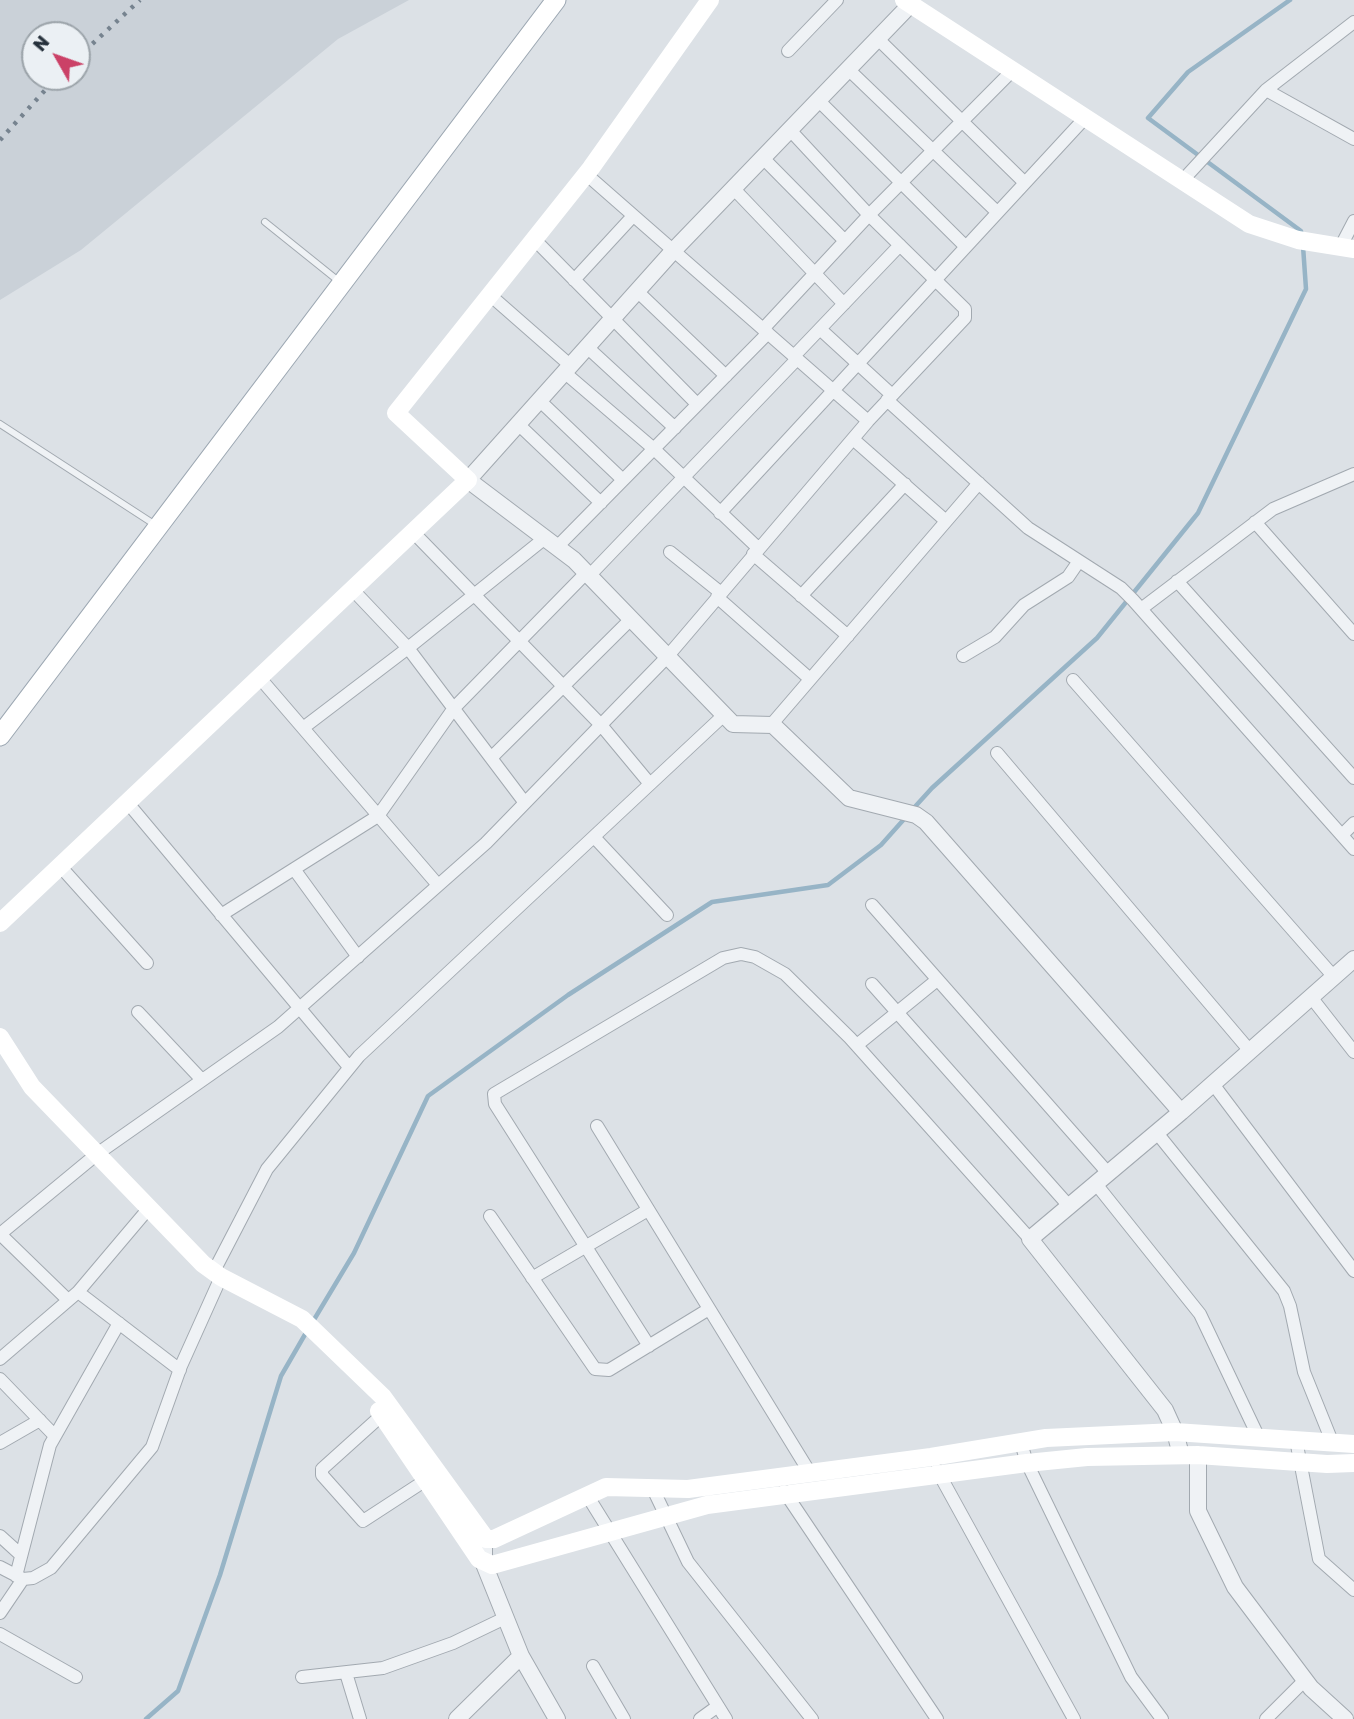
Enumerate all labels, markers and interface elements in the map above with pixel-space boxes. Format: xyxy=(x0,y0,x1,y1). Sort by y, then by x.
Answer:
north arrow xyxy=(21,21,91,91)
text: N xyxy=(28,31,54,56)

